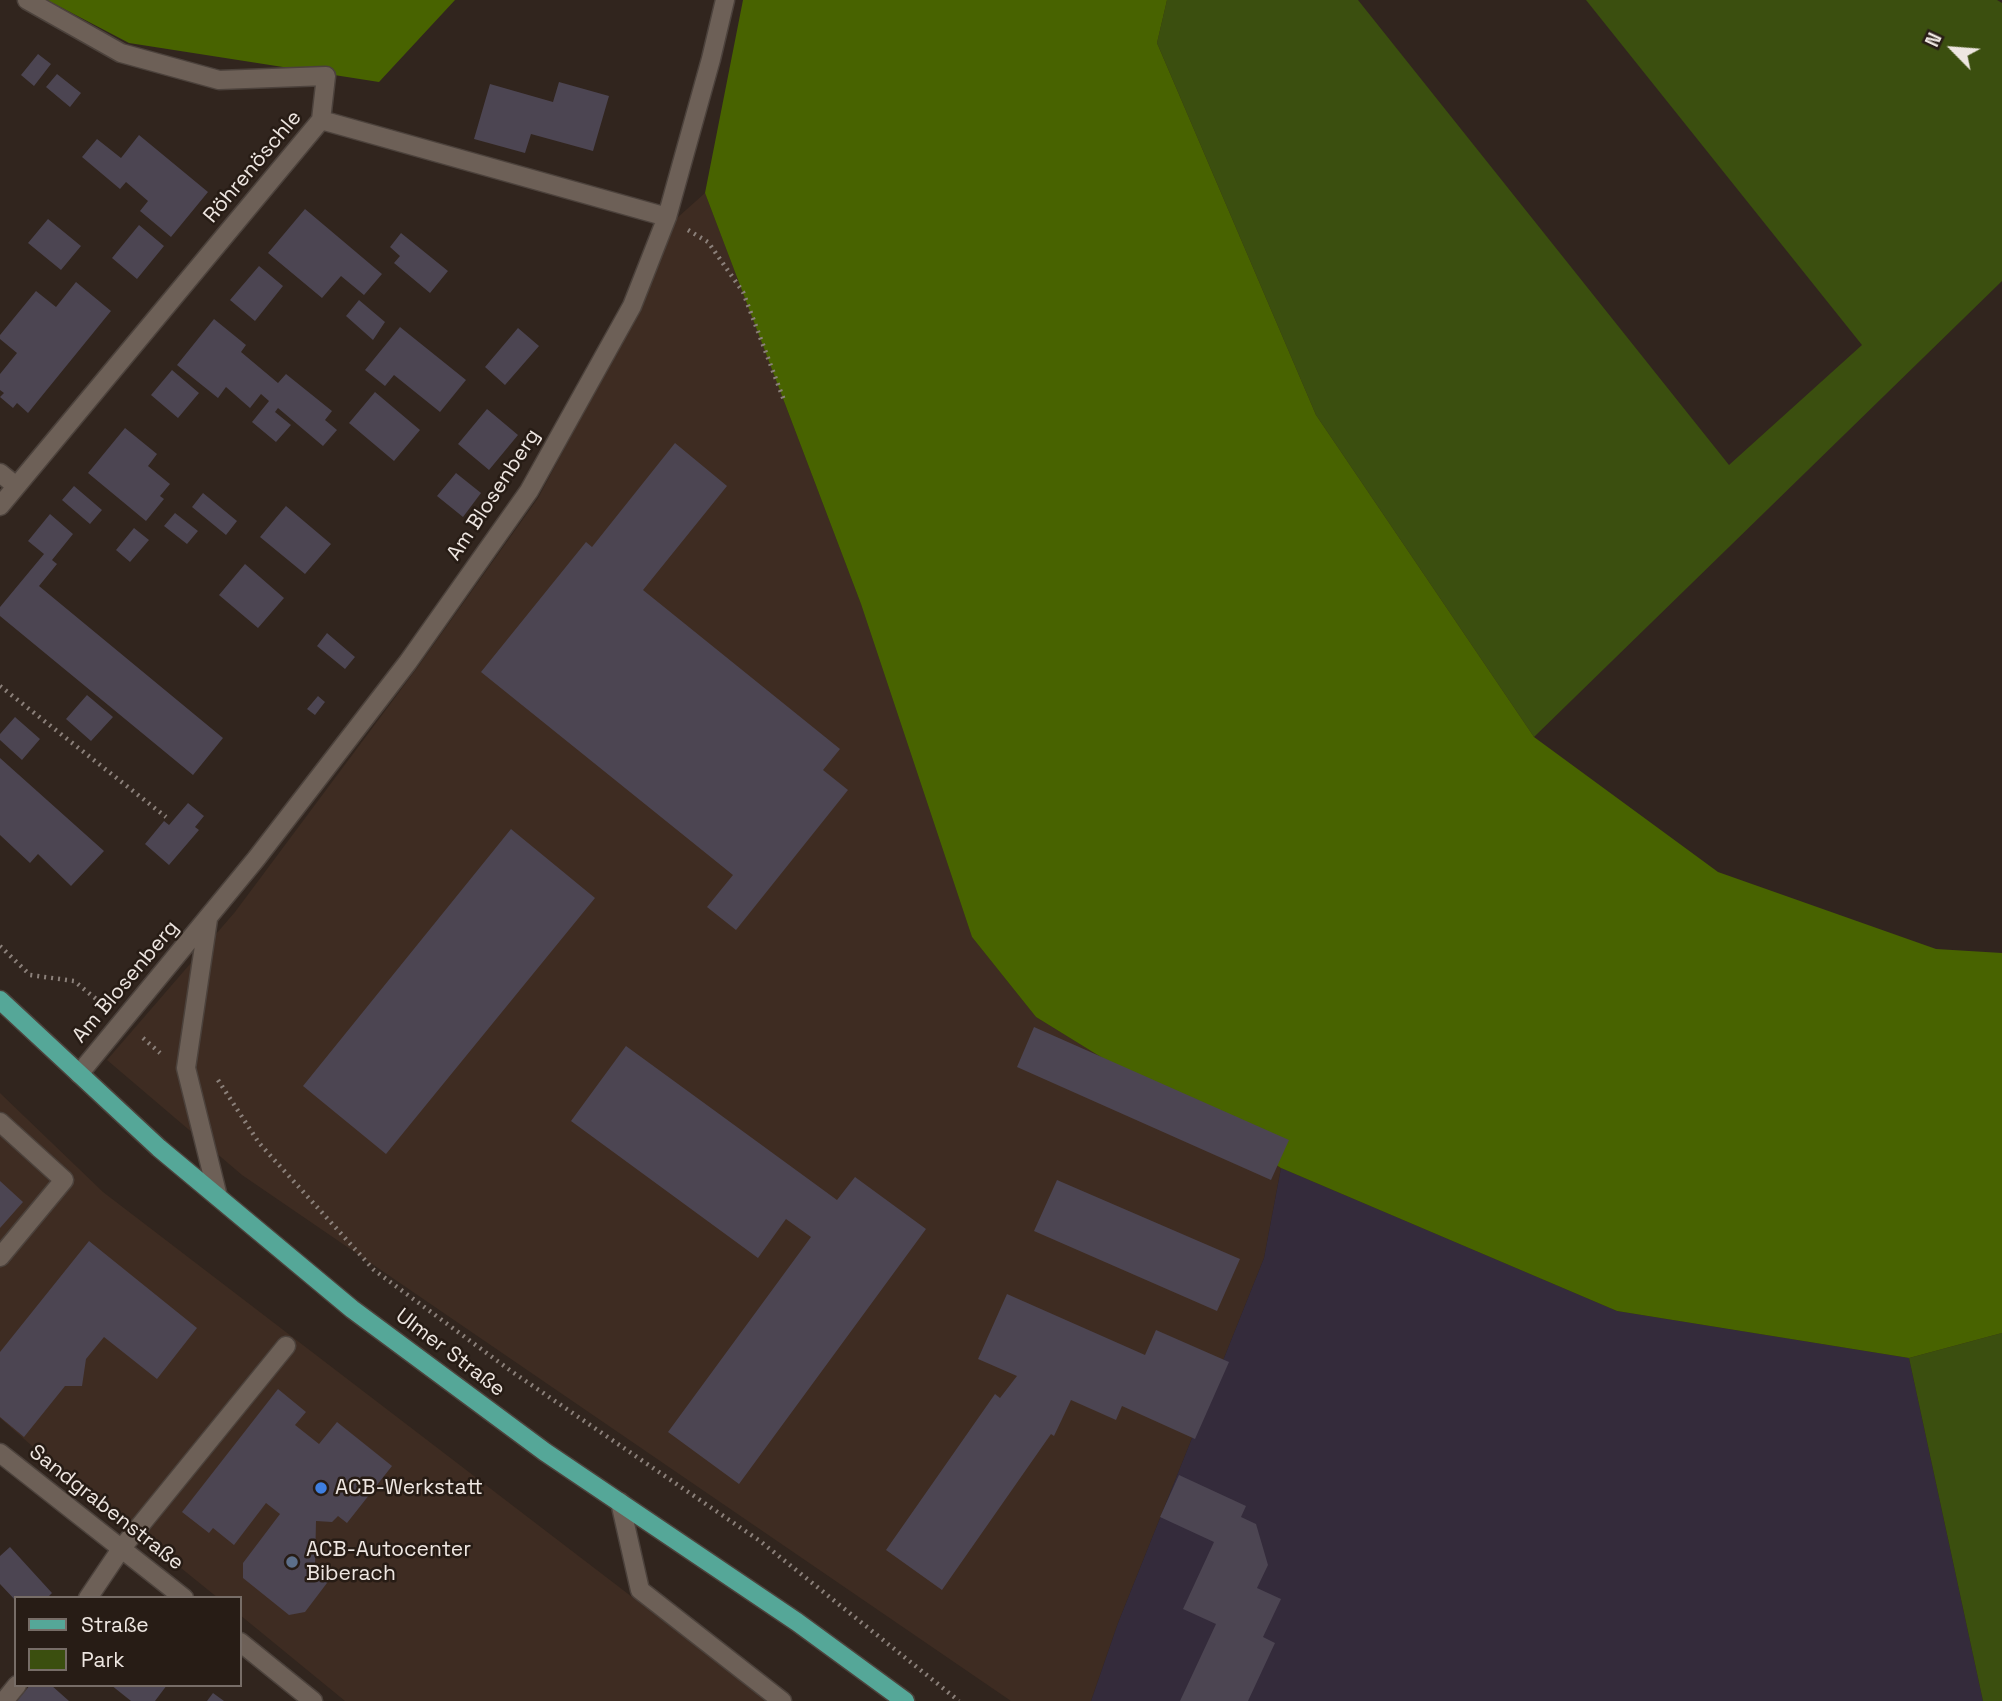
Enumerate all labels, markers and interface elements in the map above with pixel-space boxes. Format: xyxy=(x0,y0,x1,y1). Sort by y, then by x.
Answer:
north arrow xyxy=(1918,14,1988,84)
text: N xyxy=(1919,29,1948,51)
street label: Röhrenöschle xyxy=(199,106,307,228)
street label: Am Blosenberg xyxy=(442,424,546,566)
street label: Am Blosenberg xyxy=(67,916,185,1048)
street label: Ulmer Straße xyxy=(390,1304,510,1402)
street label: Sandgrabenstraße xyxy=(24,1440,188,1576)
place label: ACB-Werkstatt xyxy=(335,1475,483,1501)
marker: ACB-Werkstatt xyxy=(313,1480,329,1496)
place label: ACB-Autocenter Biberach xyxy=(306,1537,471,1587)
marker: ACB-Autocenter Biberach xyxy=(284,1554,300,1570)
legend xyxy=(14,1596,242,1687)
text: Straße xyxy=(81,1611,149,1638)
text: Park xyxy=(81,1646,125,1673)

